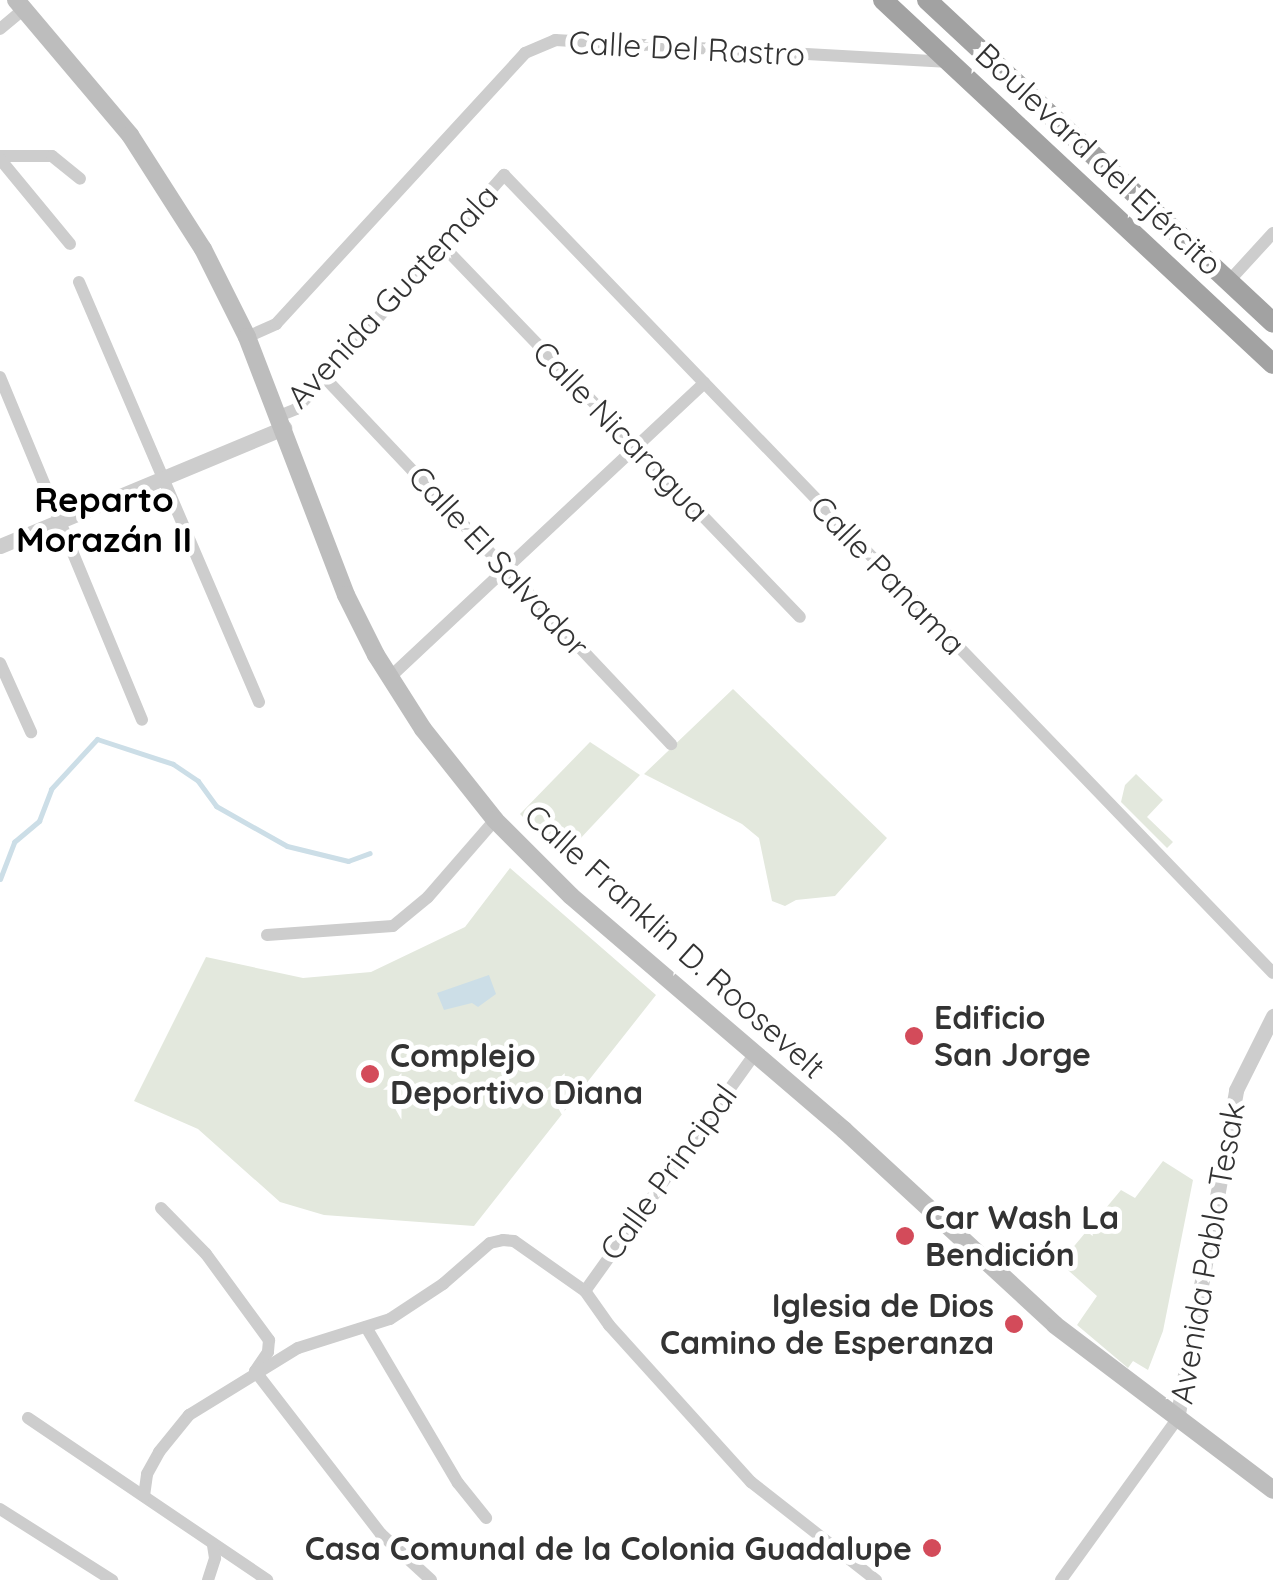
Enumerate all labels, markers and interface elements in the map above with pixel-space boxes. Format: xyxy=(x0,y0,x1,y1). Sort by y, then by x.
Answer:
street label: Calle Del Rastro xyxy=(568,23,806,73)
street label: Boulevard del Ejército xyxy=(968,35,1230,283)
street label: Avenida Guatemala xyxy=(279,176,505,416)
street label: Calle Nicaragua xyxy=(525,333,717,529)
street label: Calle El Salvador xyxy=(401,458,597,664)
district label: Reparto Morazán II xyxy=(16,478,192,560)
street label: Calle Panama xyxy=(803,487,973,663)
street label: Calle Franklin D. Roosevelt xyxy=(517,796,833,1086)
place label: Edificio San Jorge xyxy=(934,999,1091,1074)
marker: Edificio San Jorge xyxy=(903,1025,925,1047)
place label: Complejo Deportivo Diana xyxy=(390,1037,643,1112)
marker: Complejo Deportivo Diana xyxy=(359,1063,381,1085)
street label: Calle Principal xyxy=(591,1077,745,1267)
street label: Avenida Pablo Tesak xyxy=(1162,1099,1252,1407)
place label: Car Wash La Bendición xyxy=(925,1199,1119,1274)
marker: Car Wash La Bendición xyxy=(894,1225,916,1247)
place label: Iglesia de Dios Camino de Esperanza xyxy=(660,1287,994,1362)
marker: Iglesia de Dios Camino de Esperanza xyxy=(1003,1313,1025,1335)
place label: Casa Comunal de la Colonia Guadalupe xyxy=(305,1529,912,1567)
marker: Casa Comunal de la Colonia Guadalupe xyxy=(921,1537,943,1559)

